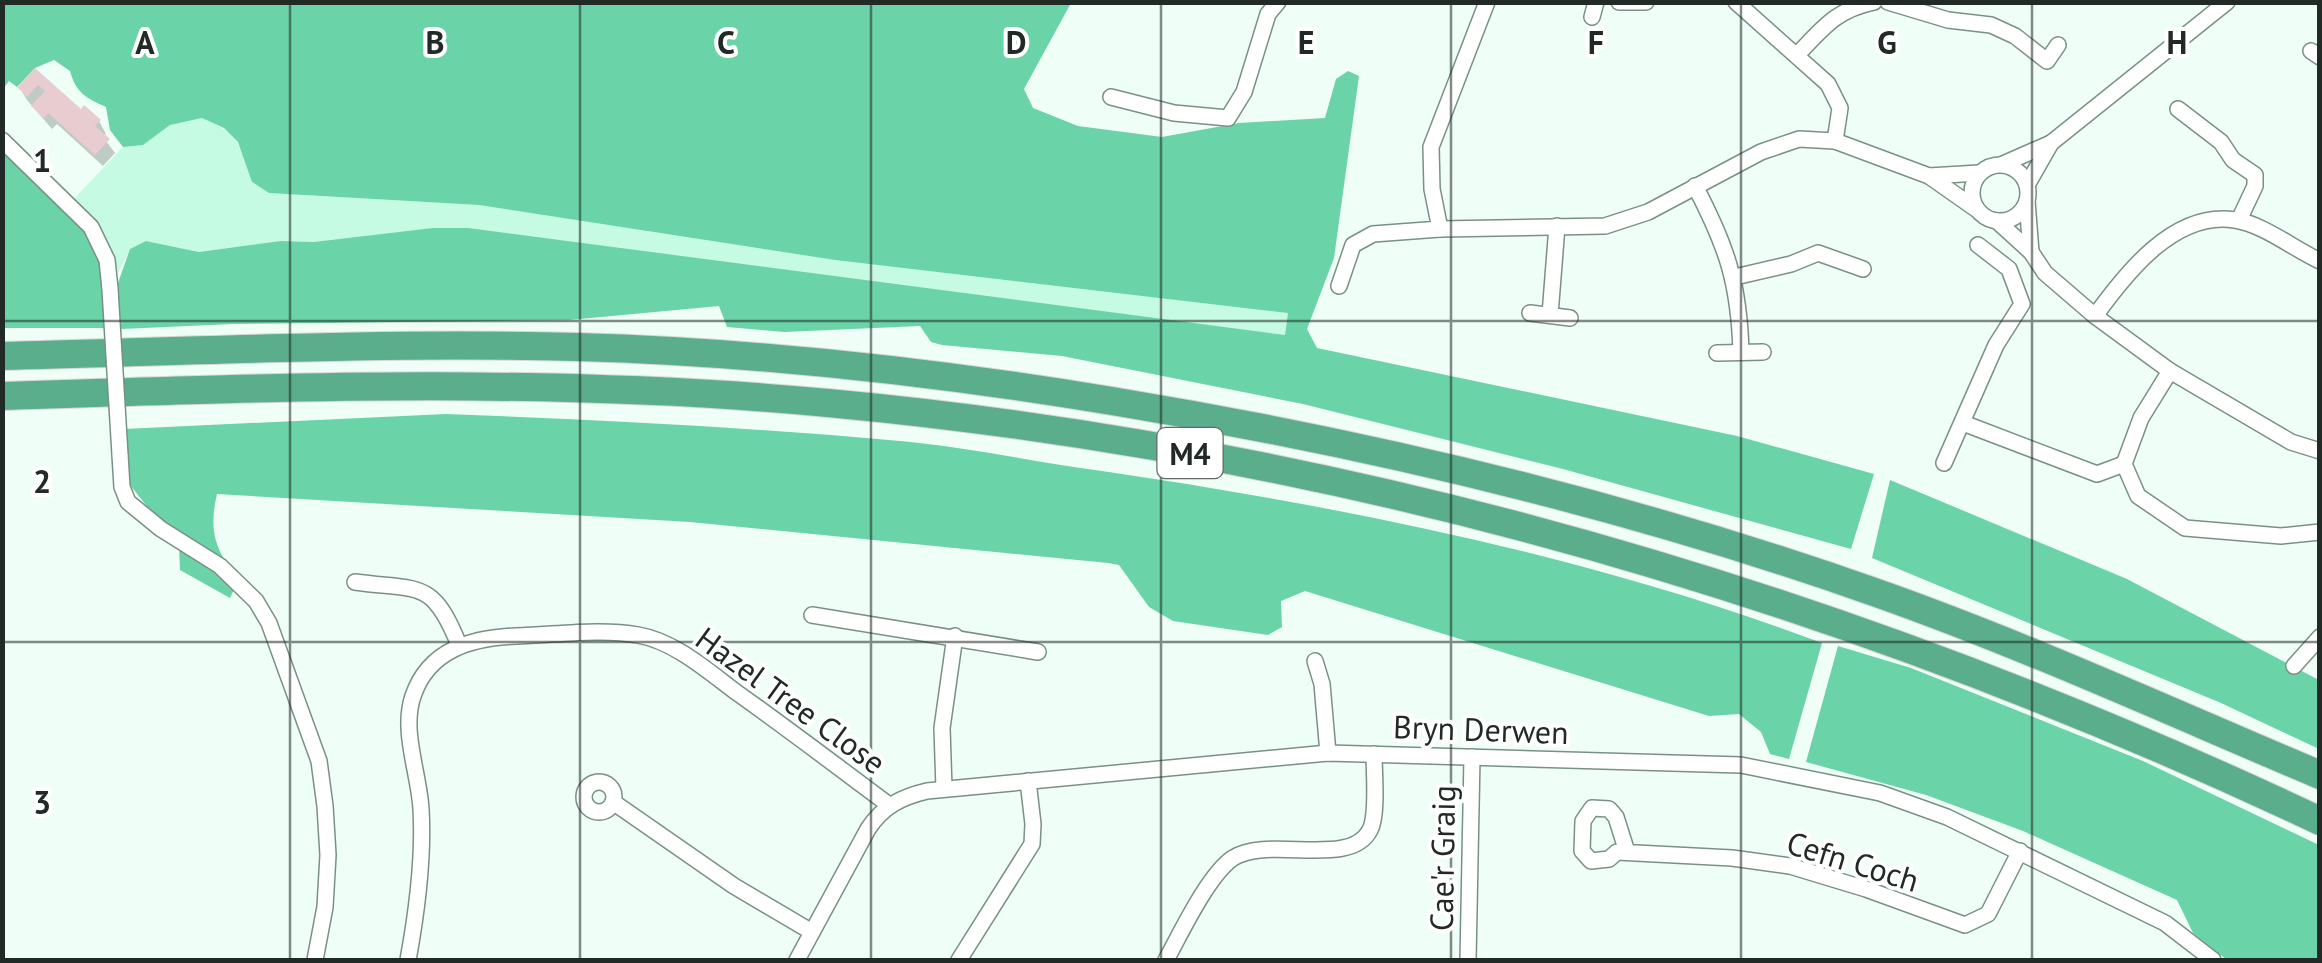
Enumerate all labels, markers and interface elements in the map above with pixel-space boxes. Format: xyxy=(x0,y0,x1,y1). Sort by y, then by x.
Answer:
text: A xyxy=(135,21,155,63)
text: B xyxy=(426,21,444,63)
text: C xyxy=(717,21,735,63)
text: D xyxy=(1006,21,1026,63)
text: E xyxy=(1298,21,1314,63)
text: F xyxy=(1588,21,1604,63)
text: G xyxy=(1877,21,1897,63)
text: H xyxy=(2167,21,2187,63)
text: 1 xyxy=(33,139,51,181)
road number: M4 xyxy=(1158,428,1222,478)
text: 2 xyxy=(33,460,51,502)
street label: Hazel Tree Close xyxy=(688,617,894,783)
street label: Bryn Derwen xyxy=(1393,705,1569,753)
text: 3 xyxy=(33,781,51,823)
street label: Cae'r Graig xyxy=(1420,785,1464,931)
street label: Cefn Coch xyxy=(1782,821,1924,901)

